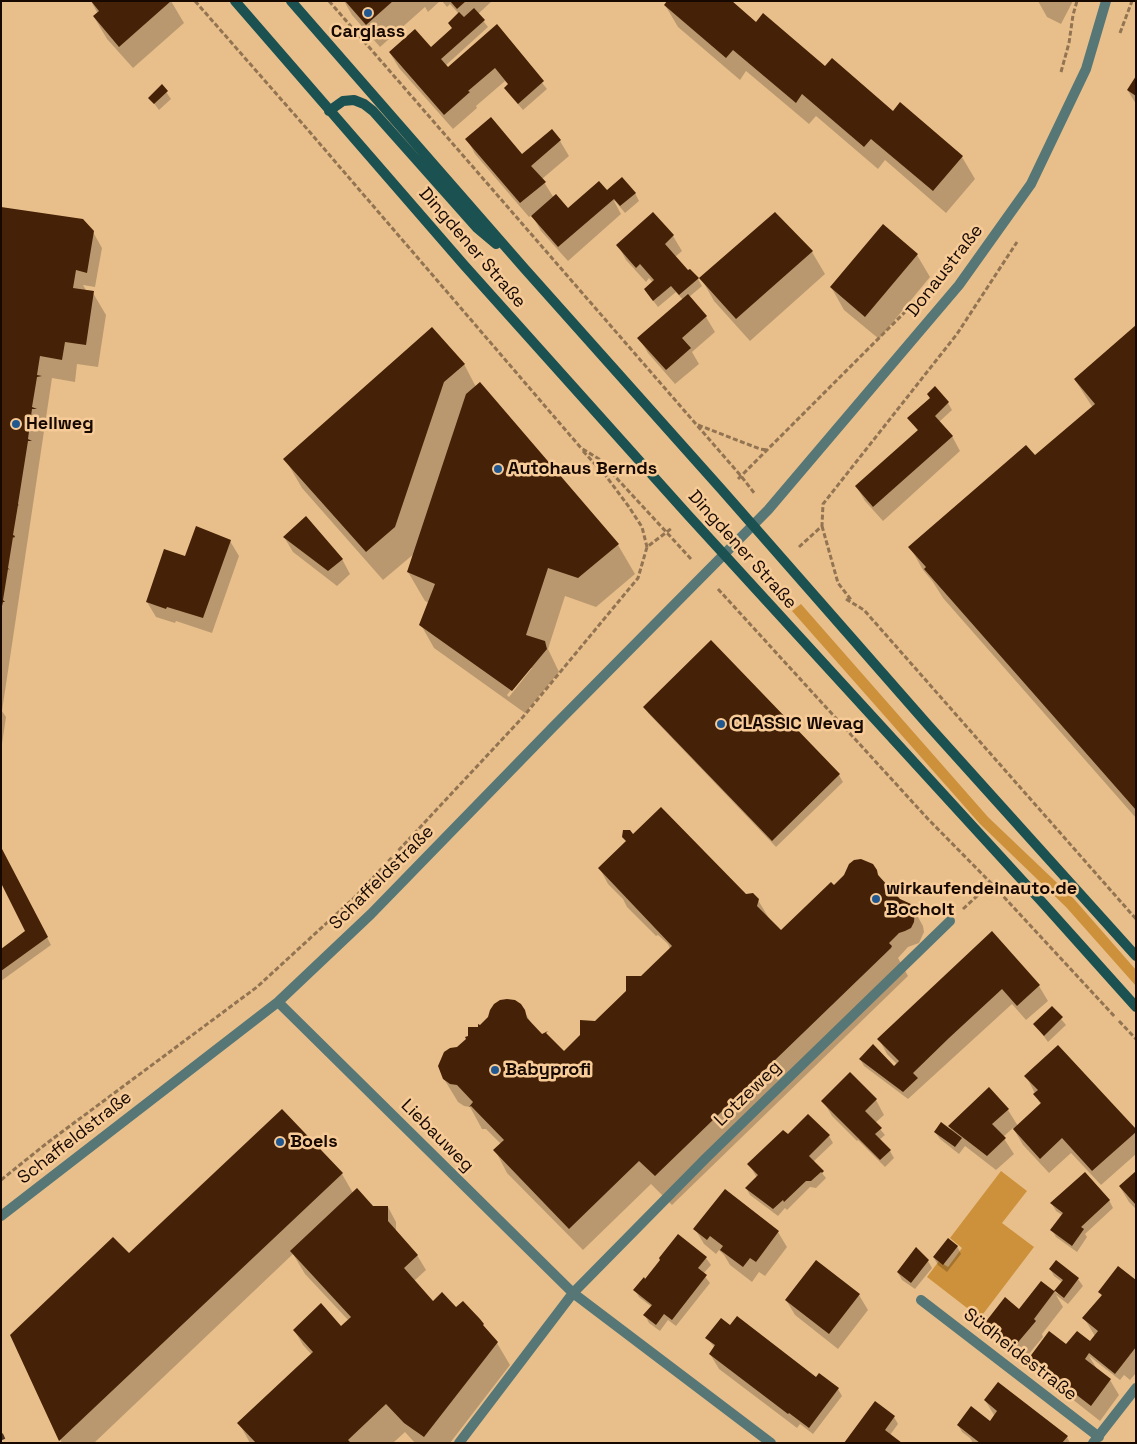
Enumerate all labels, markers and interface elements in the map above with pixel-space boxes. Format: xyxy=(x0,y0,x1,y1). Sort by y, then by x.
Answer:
marker: Carglass xyxy=(362,7,374,19)
place label: Carglass xyxy=(331,21,405,43)
street label: Dingdener Straße xyxy=(414,183,530,313)
street label: Donaustraße xyxy=(902,220,988,322)
place label: Hellweg xyxy=(26,413,94,435)
marker: Hellweg xyxy=(10,418,22,430)
place label: Autohaus Bernds xyxy=(508,458,657,480)
marker: Autohaus Bernds xyxy=(492,463,504,475)
street label: Dingdener Straße xyxy=(683,486,801,614)
place label: CLASSIC Wevag xyxy=(731,713,864,735)
marker: CLASSIC Wevag xyxy=(715,718,727,730)
street label: Schaffeldstraße xyxy=(325,821,439,935)
place label: wirkaufendeinauto.de Bocholt xyxy=(886,878,1077,921)
marker: wirkaufendeinauto.de Bocholt xyxy=(870,893,882,905)
street label: Lotzeweg xyxy=(710,1057,786,1131)
place label: Babyprofi xyxy=(505,1059,591,1081)
marker: Babyprofi xyxy=(489,1064,501,1076)
street label: Schaffeldstraße xyxy=(14,1087,136,1189)
street label: Liebauweg xyxy=(396,1095,478,1177)
place label: Boels xyxy=(290,1131,338,1153)
marker: Boels xyxy=(274,1136,286,1148)
street label: Südheidestraße xyxy=(959,1304,1081,1406)

